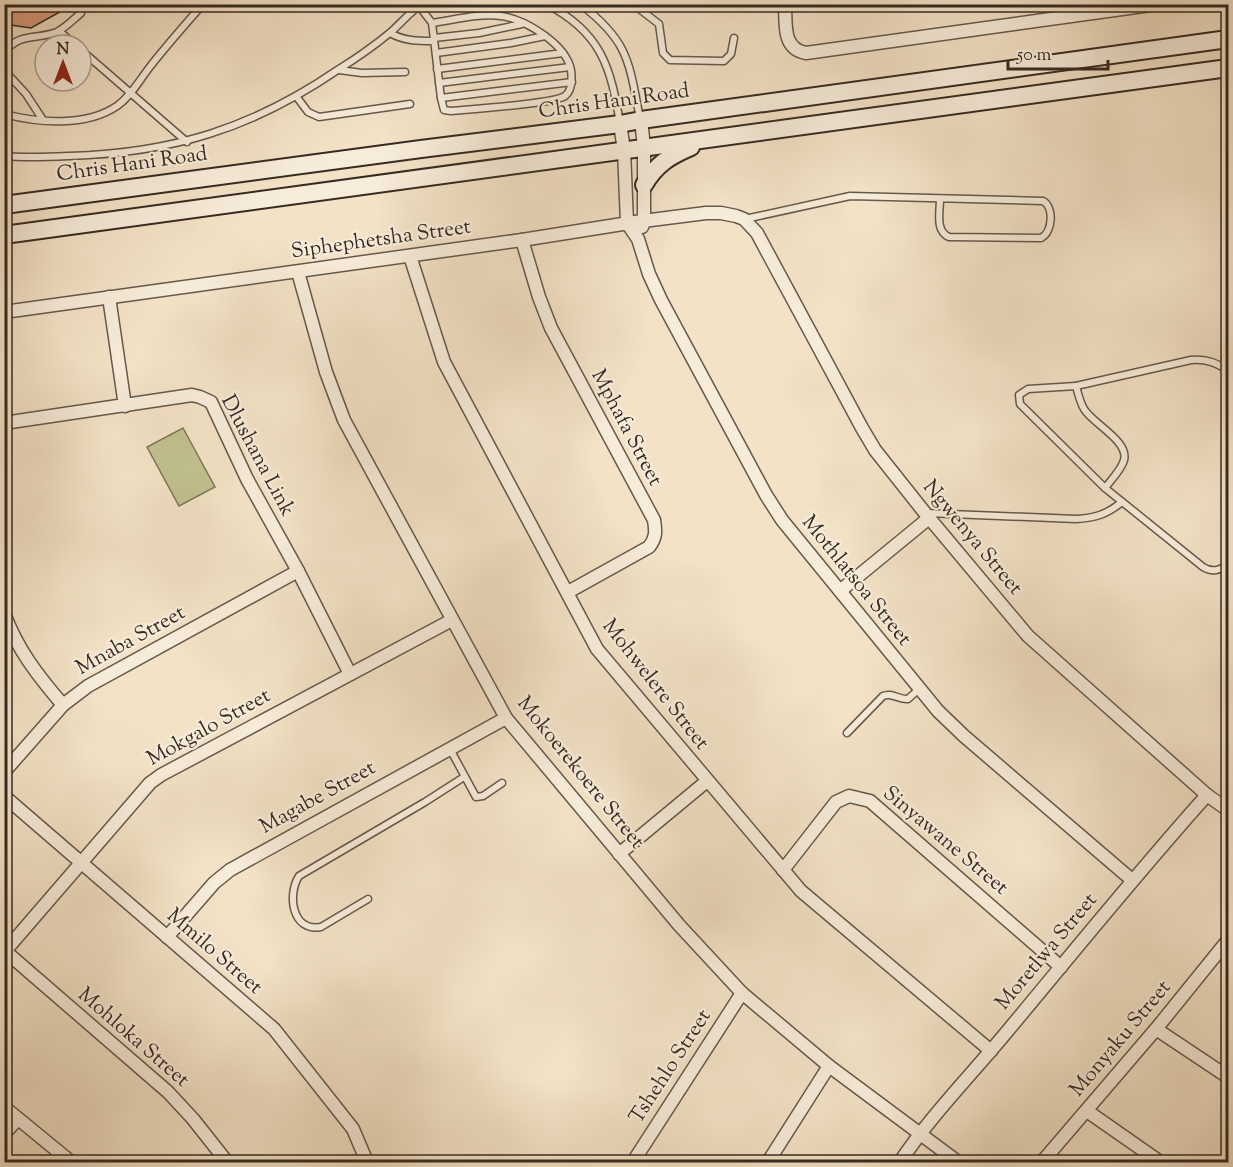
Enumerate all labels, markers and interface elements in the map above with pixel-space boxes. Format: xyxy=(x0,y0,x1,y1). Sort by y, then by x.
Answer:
north arrow xyxy=(33,33,93,93)
scale bar xyxy=(1008,33,1108,71)
text: N xyxy=(57,39,70,62)
text: 50 m xyxy=(1016,43,1052,69)
street label: Chris Hani Road xyxy=(537,77,691,127)
street label: Chris Hani Road xyxy=(55,140,209,190)
street label: Siphephetsha Street xyxy=(289,213,473,267)
street label: Mphafa Street xyxy=(583,364,669,492)
street label: Dlushana Link xyxy=(212,390,302,523)
street label: Ngwenya Street xyxy=(915,474,1029,602)
street label: Mothlatsoa Street xyxy=(794,509,918,653)
street label: Mnaba Street xyxy=(71,599,191,683)
street label: Mohwelere Street xyxy=(594,613,716,757)
street label: Mokgalo Street xyxy=(142,682,276,774)
street label: Mokoerekoere Street xyxy=(509,690,651,856)
street label: Magabe Street xyxy=(255,754,381,842)
street label: Sinyawane Street xyxy=(876,779,1014,903)
street label: Moretlwa Street xyxy=(989,887,1105,1017)
street label: Mmilo Street xyxy=(159,902,269,1002)
street label: Monyaku Street xyxy=(1063,974,1179,1104)
street label: Mohloka Street xyxy=(71,981,195,1095)
street label: Tshehlo Street xyxy=(623,1004,719,1130)

